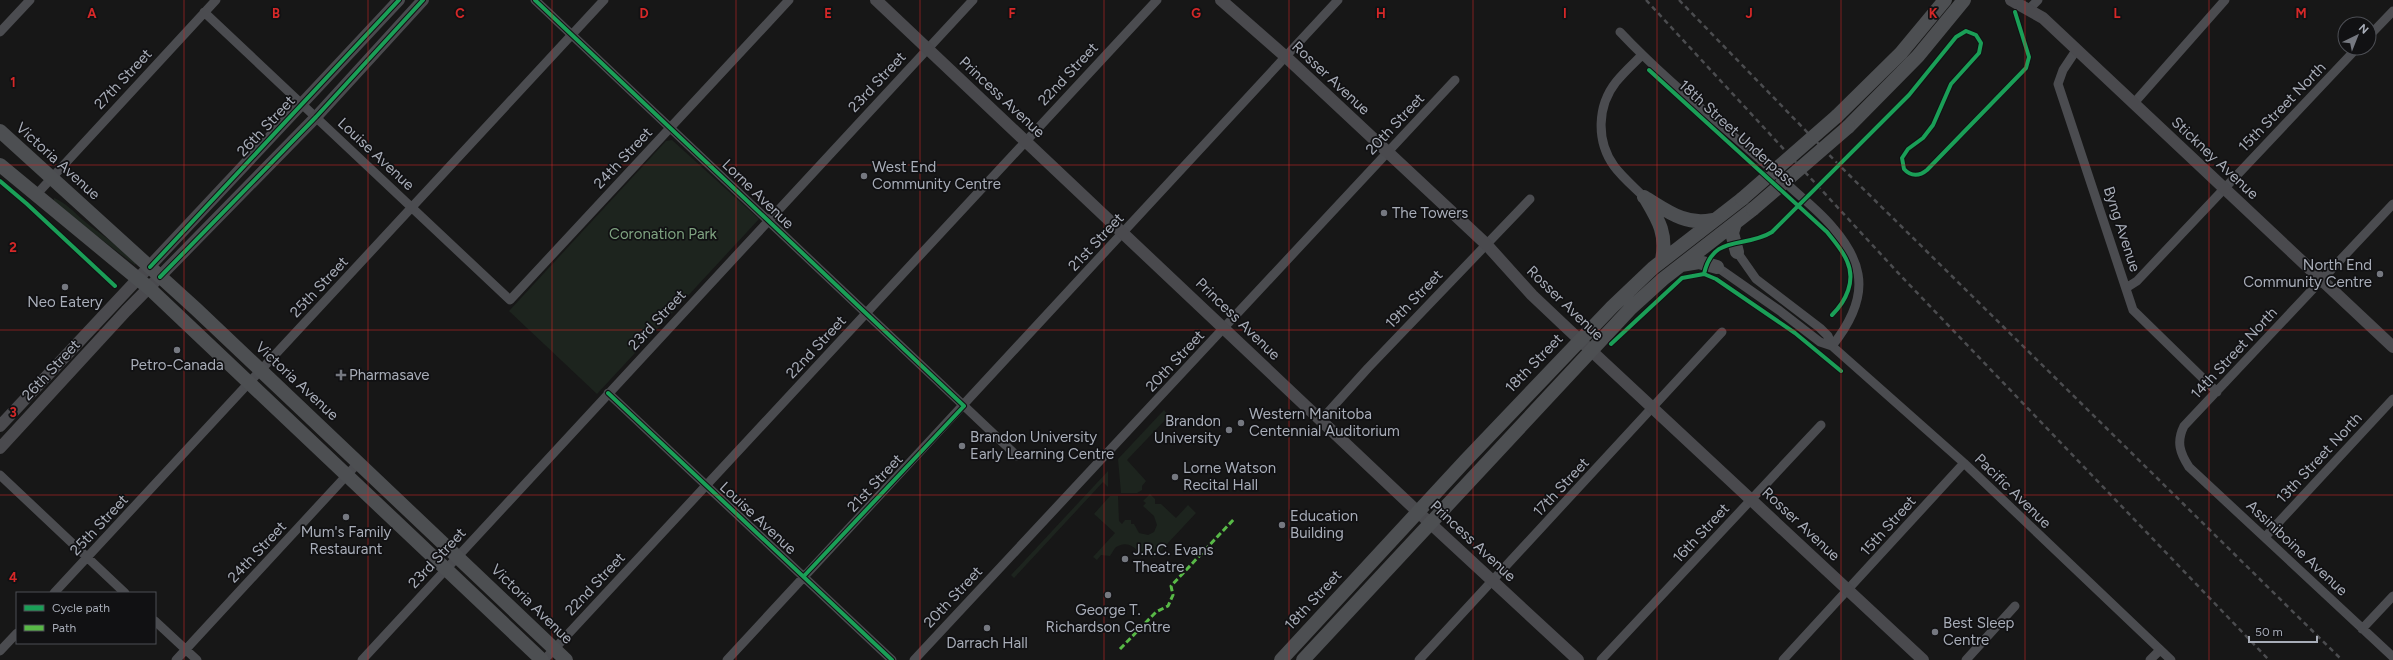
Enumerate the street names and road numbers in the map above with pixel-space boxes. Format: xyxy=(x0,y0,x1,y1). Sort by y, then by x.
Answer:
street label: Rosser Avenue xyxy=(1288,37,1374,119)
street label: 22nd Street xyxy=(1034,39,1102,109)
street label: 27th Street xyxy=(90,45,156,113)
street label: 23rd Street xyxy=(844,48,910,116)
street label: Princess Avenue xyxy=(956,53,1048,141)
street label: 15th Street North xyxy=(2235,58,2329,156)
street label: 18th Street Underpass xyxy=(1675,76,1799,190)
street label: 20th Street xyxy=(1362,89,1428,159)
street label: 26th Street xyxy=(233,92,299,160)
street label: Stickney Avenue xyxy=(2168,113,2262,203)
street label: Louise Avenue xyxy=(334,114,418,194)
street label: Victoria Avenue xyxy=(12,119,104,203)
street label: 24th Street xyxy=(590,123,656,192)
street label: Lorne Avenue xyxy=(718,155,798,233)
street label: Byng Avenue xyxy=(2100,184,2144,274)
street label: 21st Street xyxy=(1065,209,1128,275)
street label: 25th Street xyxy=(286,253,352,321)
street label: Rosser Avenue xyxy=(1523,262,1607,344)
street label: 19th Street xyxy=(1382,266,1447,332)
street label: Princess Avenue xyxy=(1192,274,1284,364)
street label: 23rd Street xyxy=(624,286,690,354)
street label: 14th Street North xyxy=(2187,304,2281,402)
street label: 22nd Street xyxy=(782,312,850,382)
street label: 20th Street xyxy=(1142,326,1208,396)
street label: 18th Street xyxy=(1501,329,1567,396)
street label: 26th Street xyxy=(18,336,84,404)
street label: Victoria Avenue xyxy=(252,338,342,424)
street label: 13th Street North xyxy=(2272,409,2366,507)
street label: 21st Street xyxy=(844,450,907,516)
street label: Pacific Avenue xyxy=(1971,450,2055,532)
street label: 17th Street xyxy=(1529,454,1593,520)
street label: Louise Avenue xyxy=(716,478,800,558)
street label: Rosser Avenue xyxy=(1758,483,1844,565)
street label: 25th Street xyxy=(66,491,132,559)
street label: 15th Street xyxy=(1856,492,1920,560)
street label: Princess Avenue xyxy=(1427,497,1519,585)
street label: Assiniboine Avenue xyxy=(2243,497,2351,599)
street label: 16th Street xyxy=(1669,499,1733,566)
street label: 24th Street xyxy=(224,517,290,586)
street label: 23rd Street xyxy=(404,524,470,592)
street label: 22nd Street xyxy=(561,549,629,619)
street label: Victoria Avenue xyxy=(487,560,577,648)
street label: 20th Street xyxy=(920,562,986,632)
street label: 18th Street xyxy=(1281,566,1345,634)

